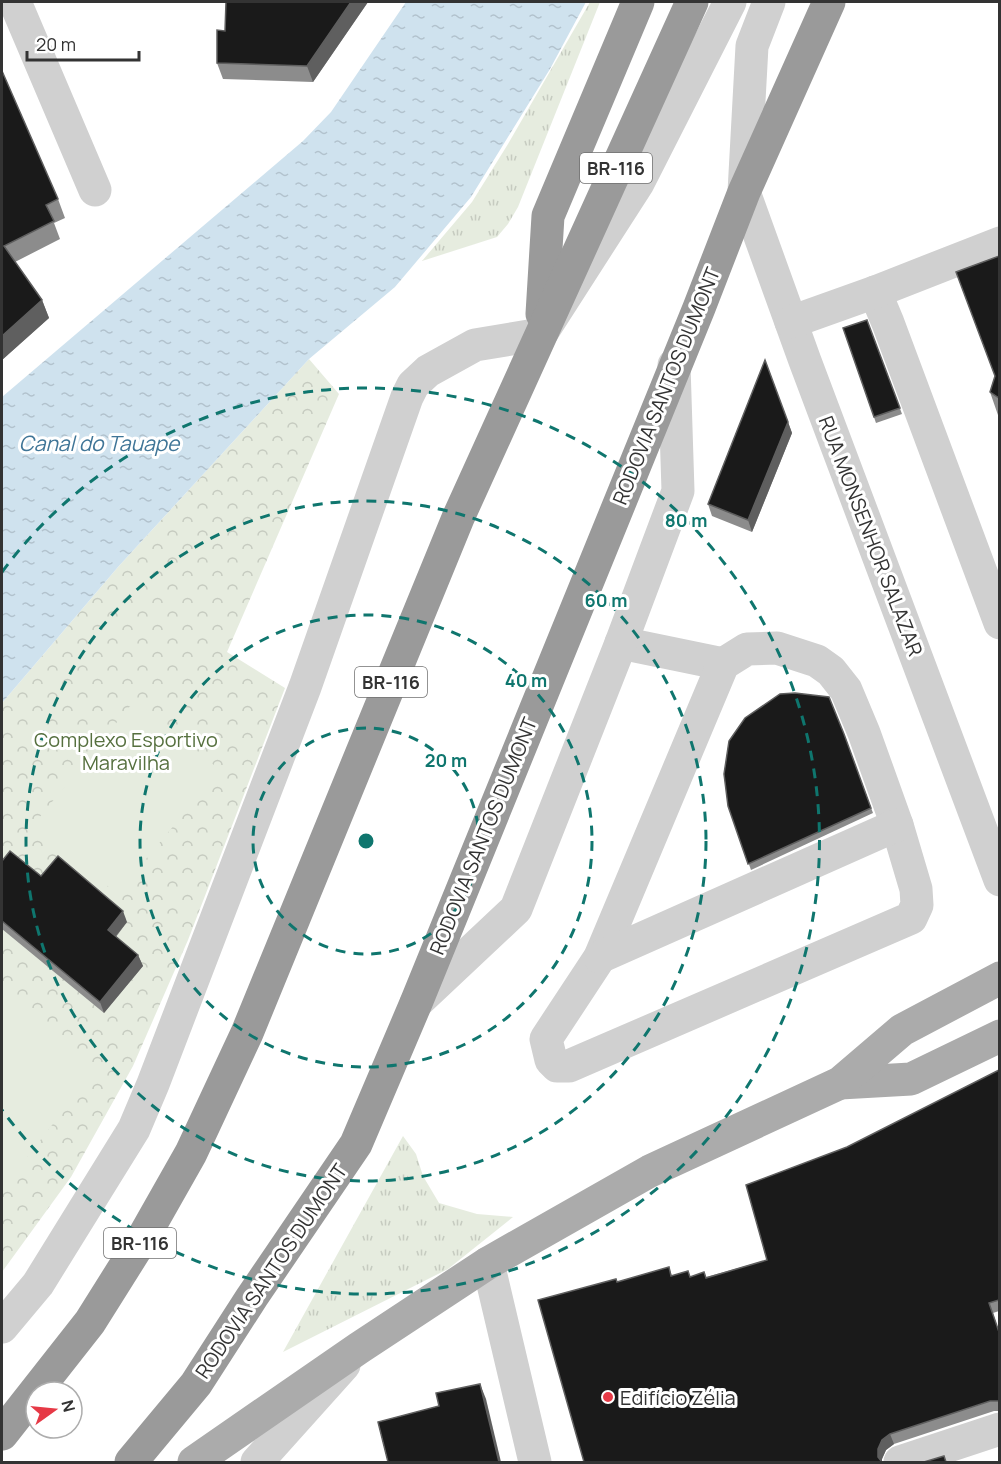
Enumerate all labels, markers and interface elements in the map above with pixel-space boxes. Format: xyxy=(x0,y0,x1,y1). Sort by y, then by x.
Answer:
scale bar xyxy=(27,24,140,62)
text: 20 m xyxy=(36,32,76,56)
road number: BR-116 xyxy=(580,153,652,183)
street label: RODOVIA SANTOS DUMONT xyxy=(606,263,726,509)
street label: RUA MONSENHOR SALAZAR xyxy=(813,412,929,660)
water label: Canal do Tauape xyxy=(19,429,181,457)
text: 80 m xyxy=(665,508,707,532)
text: 60 m xyxy=(585,588,627,612)
road number: BR-116 xyxy=(355,667,427,697)
text: 40 m xyxy=(505,668,547,692)
street label: RODOVIA SANTOS DUMONT xyxy=(423,713,543,959)
park label: Complexo Esportivo Maravilha xyxy=(34,726,218,776)
text: 20 m xyxy=(425,748,467,772)
centre of rings xyxy=(356,831,376,851)
street label: RODOVIA SANTOS DUMONT xyxy=(189,1158,353,1384)
road number: BR-116 xyxy=(104,1228,176,1258)
north arrow xyxy=(24,1380,84,1440)
place label: Edifício Zélia xyxy=(620,1384,736,1411)
marker: Edifício Zélia xyxy=(601,1390,615,1404)
text: N xyxy=(56,1398,81,1415)

